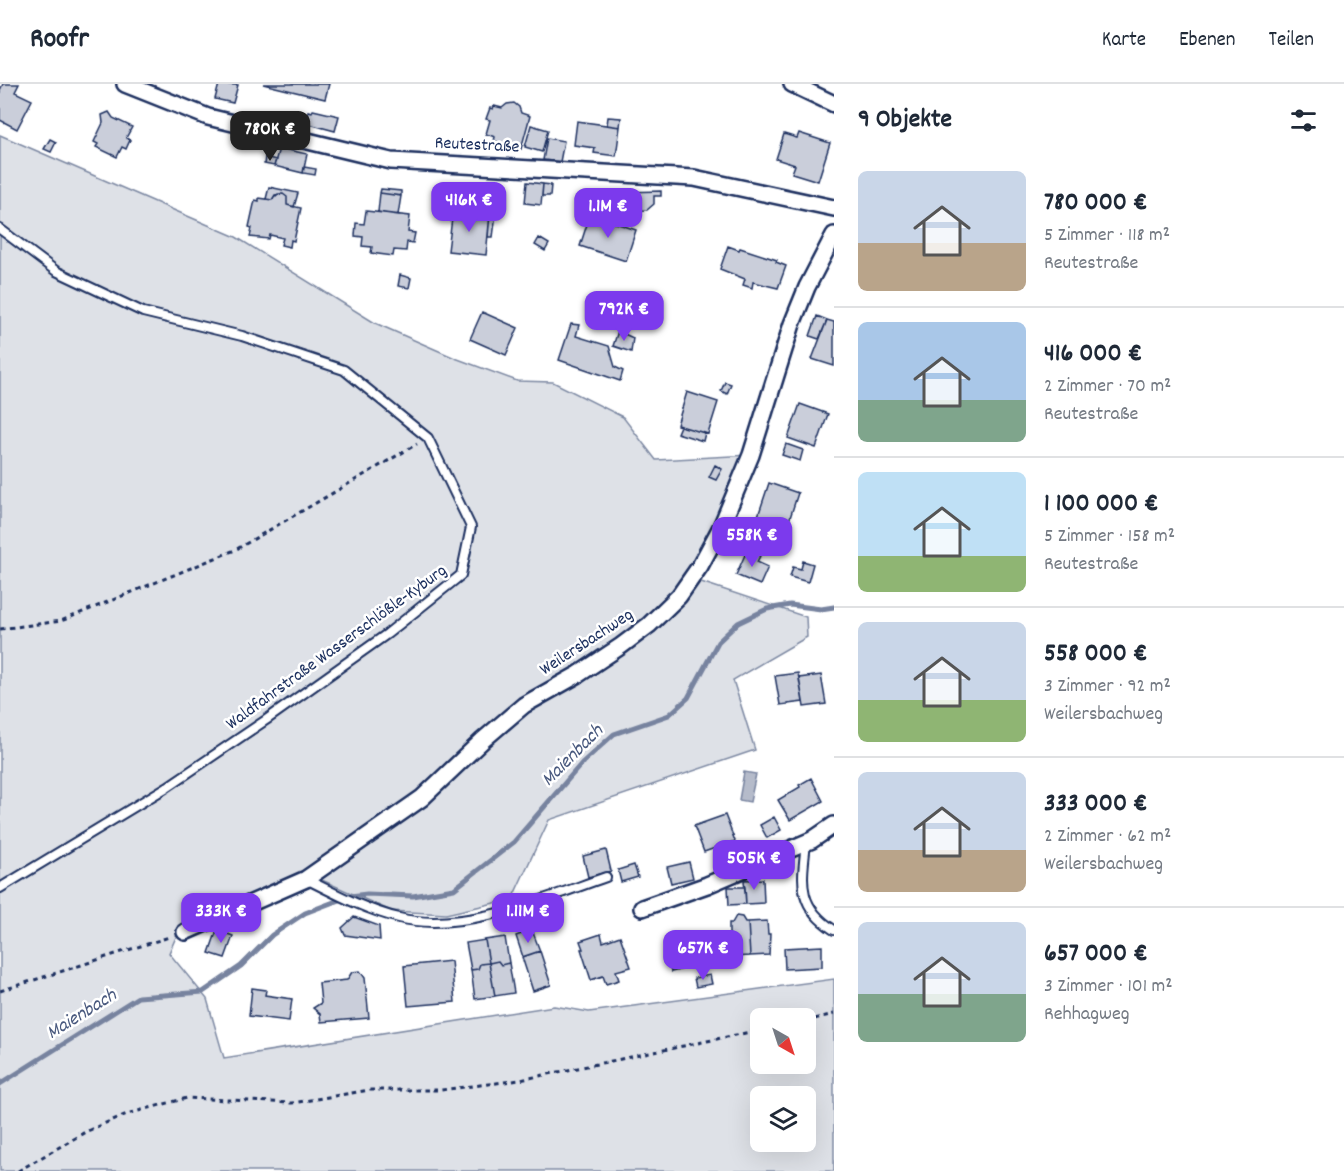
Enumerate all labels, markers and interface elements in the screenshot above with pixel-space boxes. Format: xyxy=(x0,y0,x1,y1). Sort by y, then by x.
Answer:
text: Roofr xyxy=(30,21,89,61)
text: Karte xyxy=(1102,26,1146,56)
text: Ebenen xyxy=(1179,26,1236,56)
text: Teilen xyxy=(1269,26,1314,56)
text: 9 Objekte xyxy=(858,102,952,139)
icon: filters xyxy=(1287,104,1320,137)
pin: 780K € xyxy=(221,111,319,162)
text: 780K € xyxy=(244,116,296,144)
street label: Reutestraße xyxy=(434,131,520,161)
pin: 416K € xyxy=(420,182,518,233)
text: 780 000 € xyxy=(1044,185,1147,222)
text: 416K € xyxy=(445,187,493,215)
pin: 1.1M € xyxy=(559,188,657,239)
text: 1.1M € xyxy=(588,193,628,221)
icon: home xyxy=(906,195,978,267)
text: 5 Zimmer · 118 m² xyxy=(1044,222,1170,250)
text: Reutestraße xyxy=(1044,250,1138,278)
pin: 792K € xyxy=(575,291,673,342)
text: 792K € xyxy=(599,296,649,324)
text: 416 000 € xyxy=(1044,336,1142,373)
icon: home xyxy=(906,346,978,418)
text: 2 Zimmer · 70 m² xyxy=(1044,373,1171,401)
text: Reutestraße xyxy=(1044,401,1138,429)
text: 1 100 000 € xyxy=(1044,486,1159,523)
icon: home xyxy=(906,496,978,568)
pin: 558K € xyxy=(703,517,801,568)
text: 558K € xyxy=(726,522,778,550)
text: 5 Zimmer · 158 m² xyxy=(1044,523,1175,551)
text: Reutestraße xyxy=(1044,551,1138,579)
street label: Waldfahrstraße Wasserschlößle-Kyburg xyxy=(221,559,453,737)
street label: Weilersbachweg xyxy=(535,603,639,683)
text: 558 000 € xyxy=(1044,636,1147,673)
icon: home xyxy=(906,646,978,718)
text: 3 Zimmer · 92 m² xyxy=(1044,673,1171,701)
text: Weilersbachweg xyxy=(1044,701,1163,729)
water label: Maienbach xyxy=(536,718,611,793)
text: 333 000 € xyxy=(1044,786,1148,823)
icon: home xyxy=(906,796,978,868)
text: 2 Zimmer · 62 m² xyxy=(1044,823,1171,851)
pin: 505K € xyxy=(705,840,803,891)
text: 505K € xyxy=(727,845,781,873)
text: Weilersbachweg xyxy=(1044,851,1163,879)
pin: 333K € xyxy=(172,893,270,944)
pin: 1.11M € xyxy=(473,893,583,944)
text: 333K € xyxy=(195,898,247,926)
text: 1.11M € xyxy=(506,898,550,926)
pin: 657K € xyxy=(654,930,752,981)
text: 657K € xyxy=(677,935,729,963)
text: 657 000 € xyxy=(1044,936,1148,973)
icon: home xyxy=(906,946,978,1018)
text: 3 Zimmer · 101 m² xyxy=(1044,973,1173,1001)
water label: Maienbach xyxy=(41,982,123,1048)
text: Rehhagweg xyxy=(1044,1001,1129,1029)
north arrow xyxy=(750,1008,816,1074)
map controls xyxy=(750,1008,816,1152)
button: layers xyxy=(750,1086,816,1152)

